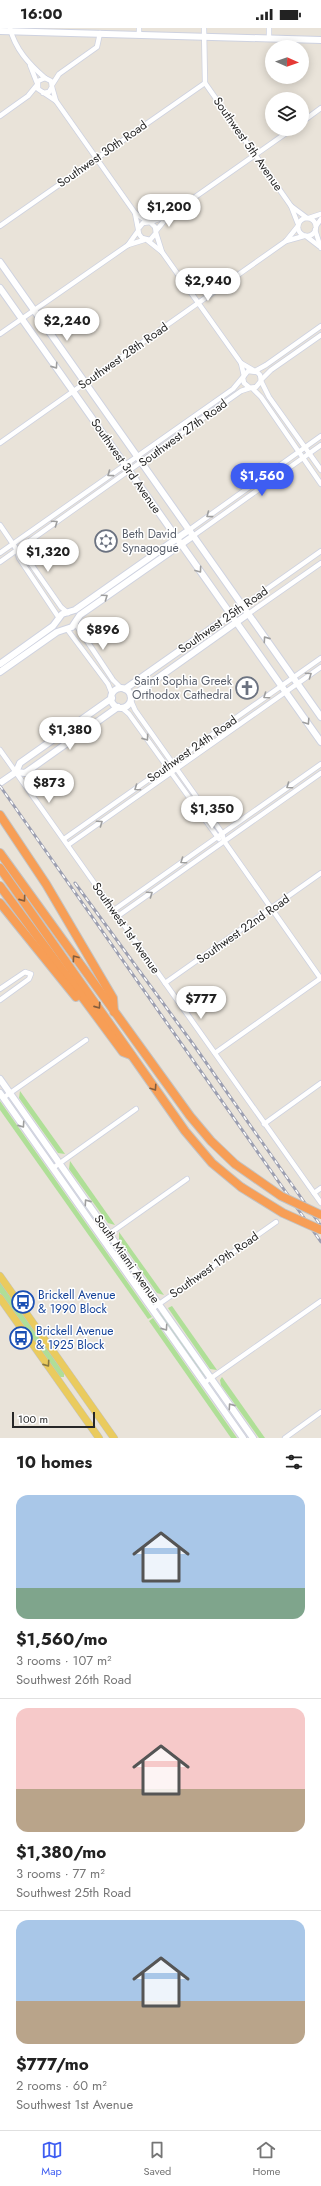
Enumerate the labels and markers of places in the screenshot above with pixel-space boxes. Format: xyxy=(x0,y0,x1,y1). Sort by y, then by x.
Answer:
pin: $1,200 xyxy=(136,194,202,228)
pin: $2,940 xyxy=(175,268,241,302)
pin: $2,240 xyxy=(34,308,100,342)
pin: $1,560 xyxy=(229,463,295,497)
place label: Beth David Synagogue xyxy=(122,525,179,557)
synagogue icon: Beth David Synagogue xyxy=(93,528,119,554)
pin: $1,320 xyxy=(15,539,81,573)
pin: $896 xyxy=(79,617,127,651)
place label: Saint Sophia Greek Orthodox Cathedral xyxy=(132,672,233,704)
church icon: Saint Sophia Greek Orthodox Cathedral xyxy=(234,675,260,701)
pin: $1,380 xyxy=(37,717,103,751)
pin: $873 xyxy=(25,770,73,804)
pin: $1,350 xyxy=(179,796,245,830)
pin: $777 xyxy=(177,986,225,1020)
place label: Brickell Avenue & 1990 Block xyxy=(38,1286,115,1318)
bus stop icon: Brickell Avenue & 1990 Block xyxy=(10,1289,36,1315)
place label: Brickell Avenue & 1925 Block xyxy=(36,1322,113,1354)
bus stop icon: Brickell Avenue & 1925 Block xyxy=(8,1325,34,1351)

